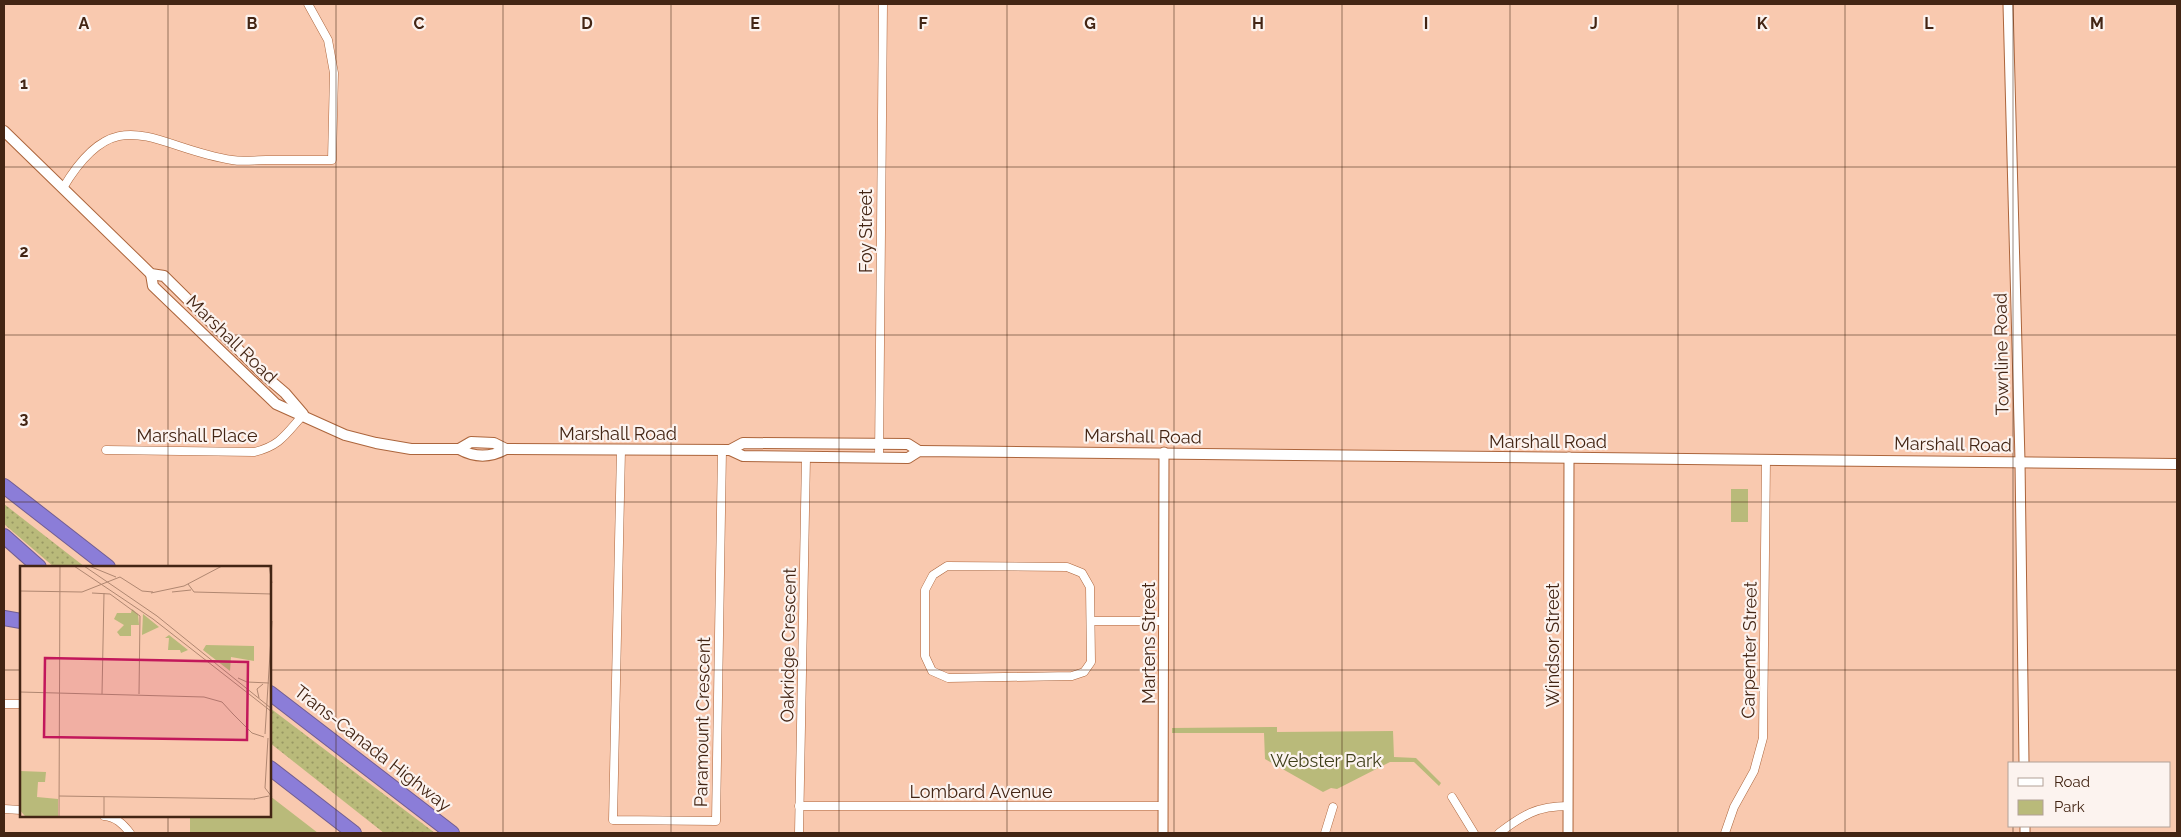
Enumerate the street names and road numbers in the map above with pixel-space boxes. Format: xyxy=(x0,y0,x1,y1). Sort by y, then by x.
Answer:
street label: Foy Street xyxy=(855,189,876,273)
street label: Marshall Road xyxy=(182,291,282,387)
street label: Townline Road xyxy=(1989,293,2013,415)
street label: Marshall Road xyxy=(559,423,677,444)
street label: Marshall Road xyxy=(1084,424,1202,448)
street label: Marshall Place xyxy=(137,425,258,446)
street label: Marshall Road xyxy=(1489,431,1607,452)
street label: Marshall Road xyxy=(1894,432,2012,456)
street label: Oakridge Crescent xyxy=(776,567,800,723)
street label: Carpenter Street xyxy=(1737,581,1761,719)
street label: Martens Street xyxy=(1138,582,1159,704)
street label: Windsor Street xyxy=(1542,583,1563,707)
street label: Paramount Crescent xyxy=(690,637,714,807)
street label: Trans-Canada Highway xyxy=(291,680,456,816)
street label: Lombard Avenue xyxy=(910,781,1053,802)

